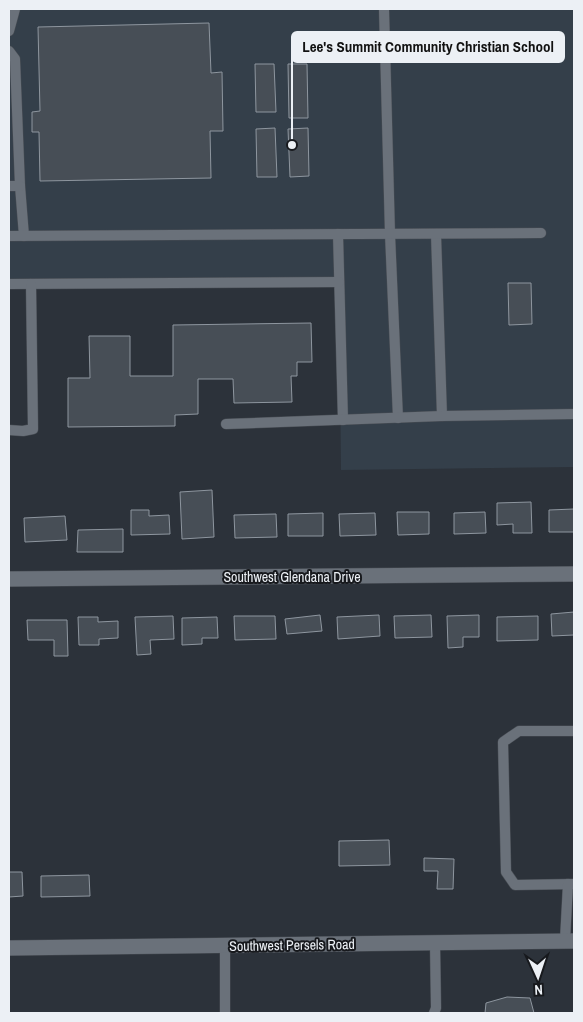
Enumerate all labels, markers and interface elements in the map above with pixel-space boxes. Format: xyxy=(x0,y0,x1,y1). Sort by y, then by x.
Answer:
callout: Lee's Summit Community Christian School xyxy=(292,32,564,62)
text: Lee's Summit Community Christian School xyxy=(302,36,554,57)
street label: Southwest Glendana Drive xyxy=(223,568,361,586)
street label: Southwest Persels Road xyxy=(229,935,355,955)
north arrow xyxy=(513,952,563,1002)
text: N xyxy=(534,981,543,999)

